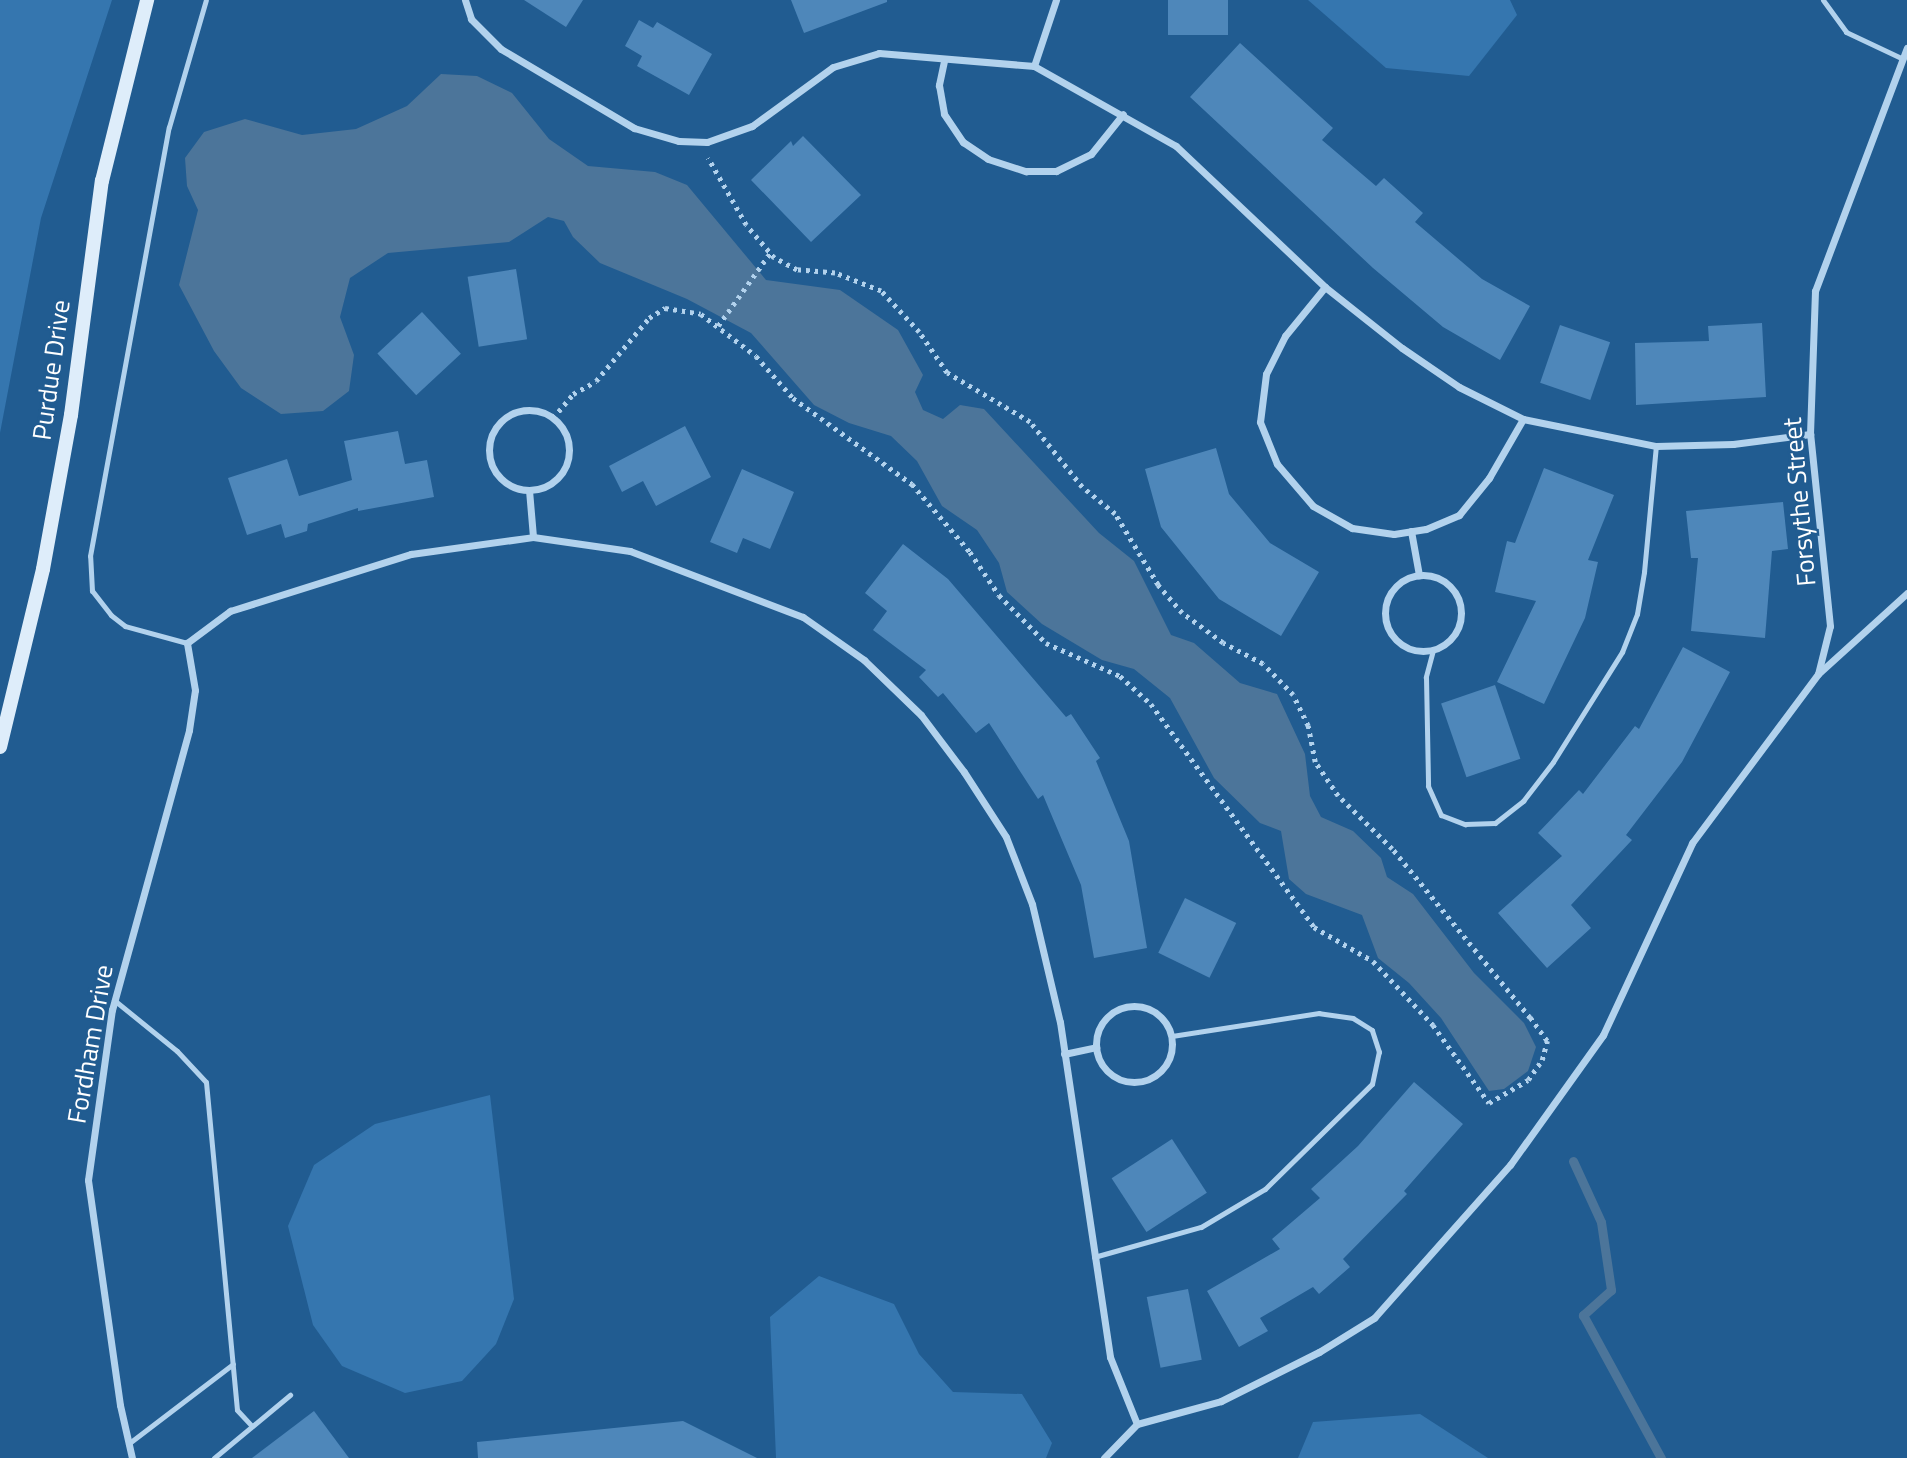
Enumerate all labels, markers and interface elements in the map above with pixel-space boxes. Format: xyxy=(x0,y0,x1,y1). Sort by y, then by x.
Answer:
street label: Purdue Drive xyxy=(26,298,76,442)
street label: Forsythe Street xyxy=(1776,416,1822,588)
street label: Fordham Drive xyxy=(61,962,119,1126)

